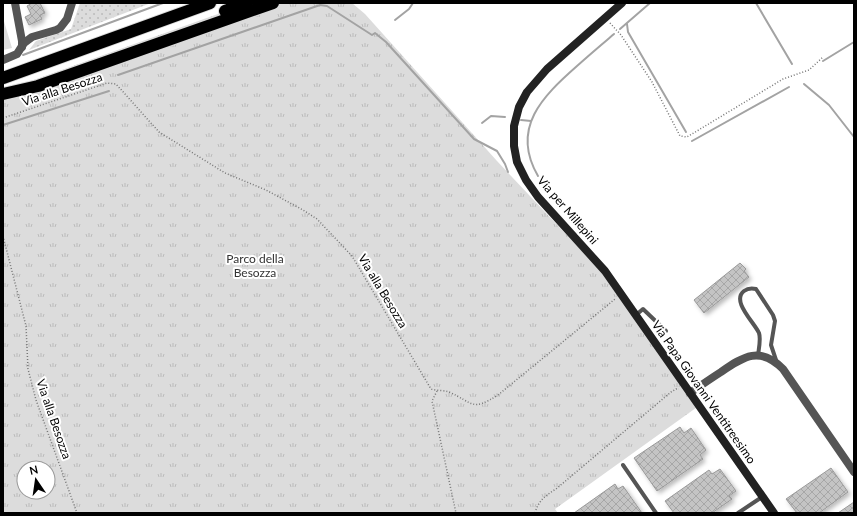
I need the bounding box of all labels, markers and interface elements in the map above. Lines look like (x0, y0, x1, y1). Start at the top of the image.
street label: Via alla Besozza (20, 69, 104, 109)
street label: Via per Millepini (534, 173, 602, 247)
park label: Parco della Besozza (226, 251, 284, 280)
street label: Via alla Besozza (355, 251, 411, 331)
street label: Via Papa Giovanni Ventitreesimo (649, 318, 759, 467)
street label: Via alla Besozza (33, 377, 75, 461)
north arrow (16, 460, 56, 500)
text: N (28, 462, 39, 477)

